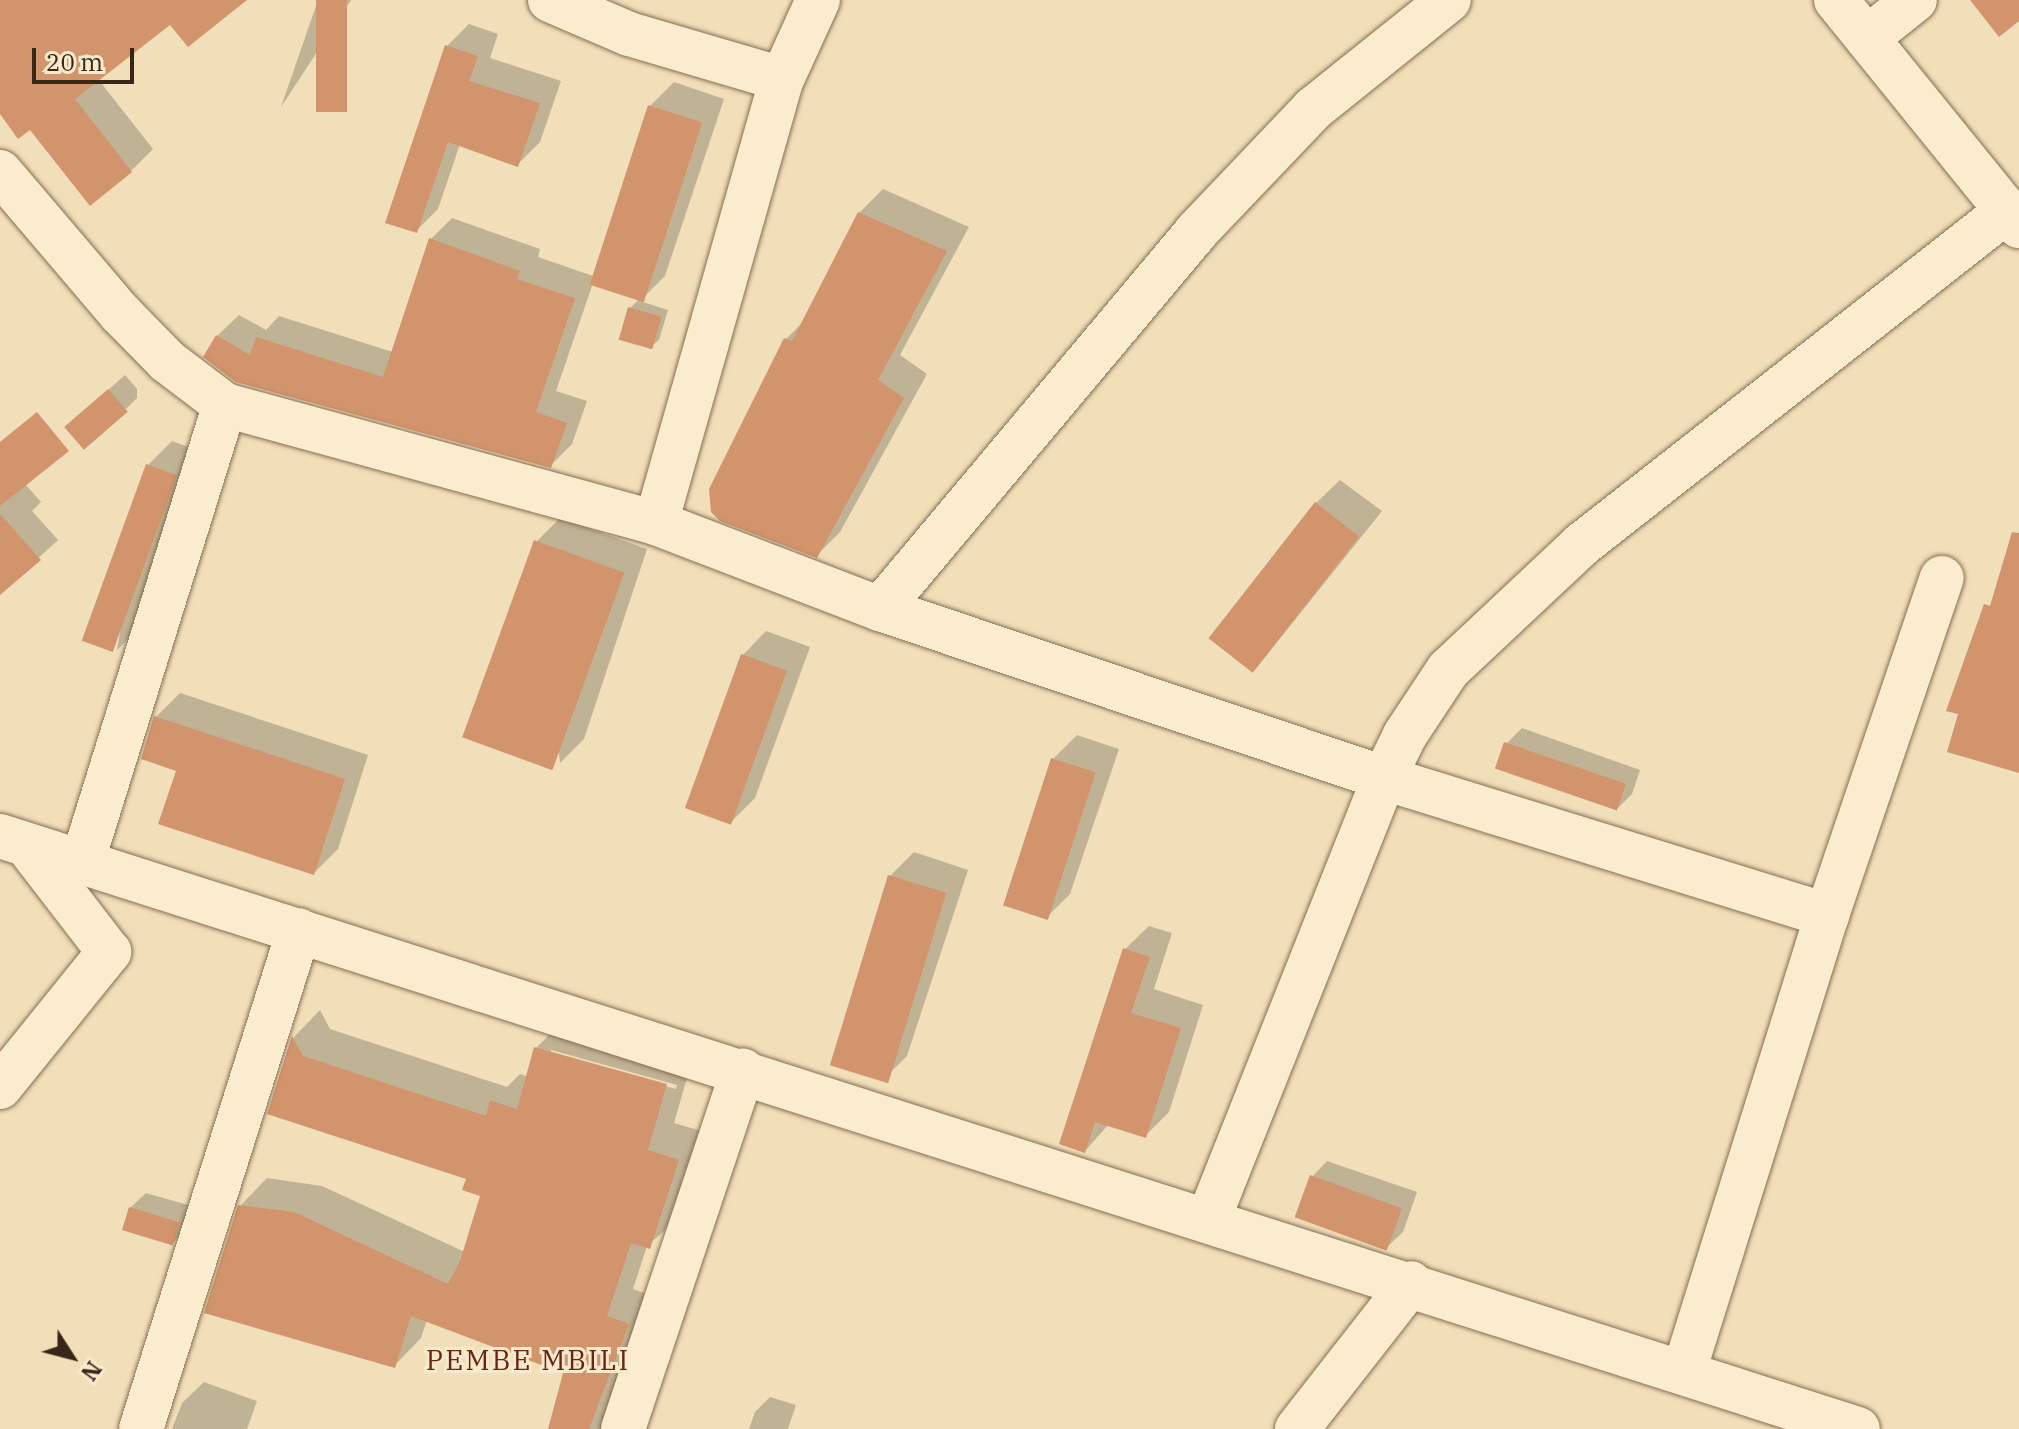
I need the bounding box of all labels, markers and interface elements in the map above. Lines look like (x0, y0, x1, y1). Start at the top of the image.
scale bar (36, 32, 138, 82)
text: 20 m (46, 46, 103, 78)
north arrow (32, 1317, 112, 1397)
district label: PEMBE MBILI (426, 1343, 630, 1377)
text: N (75, 1356, 109, 1387)

